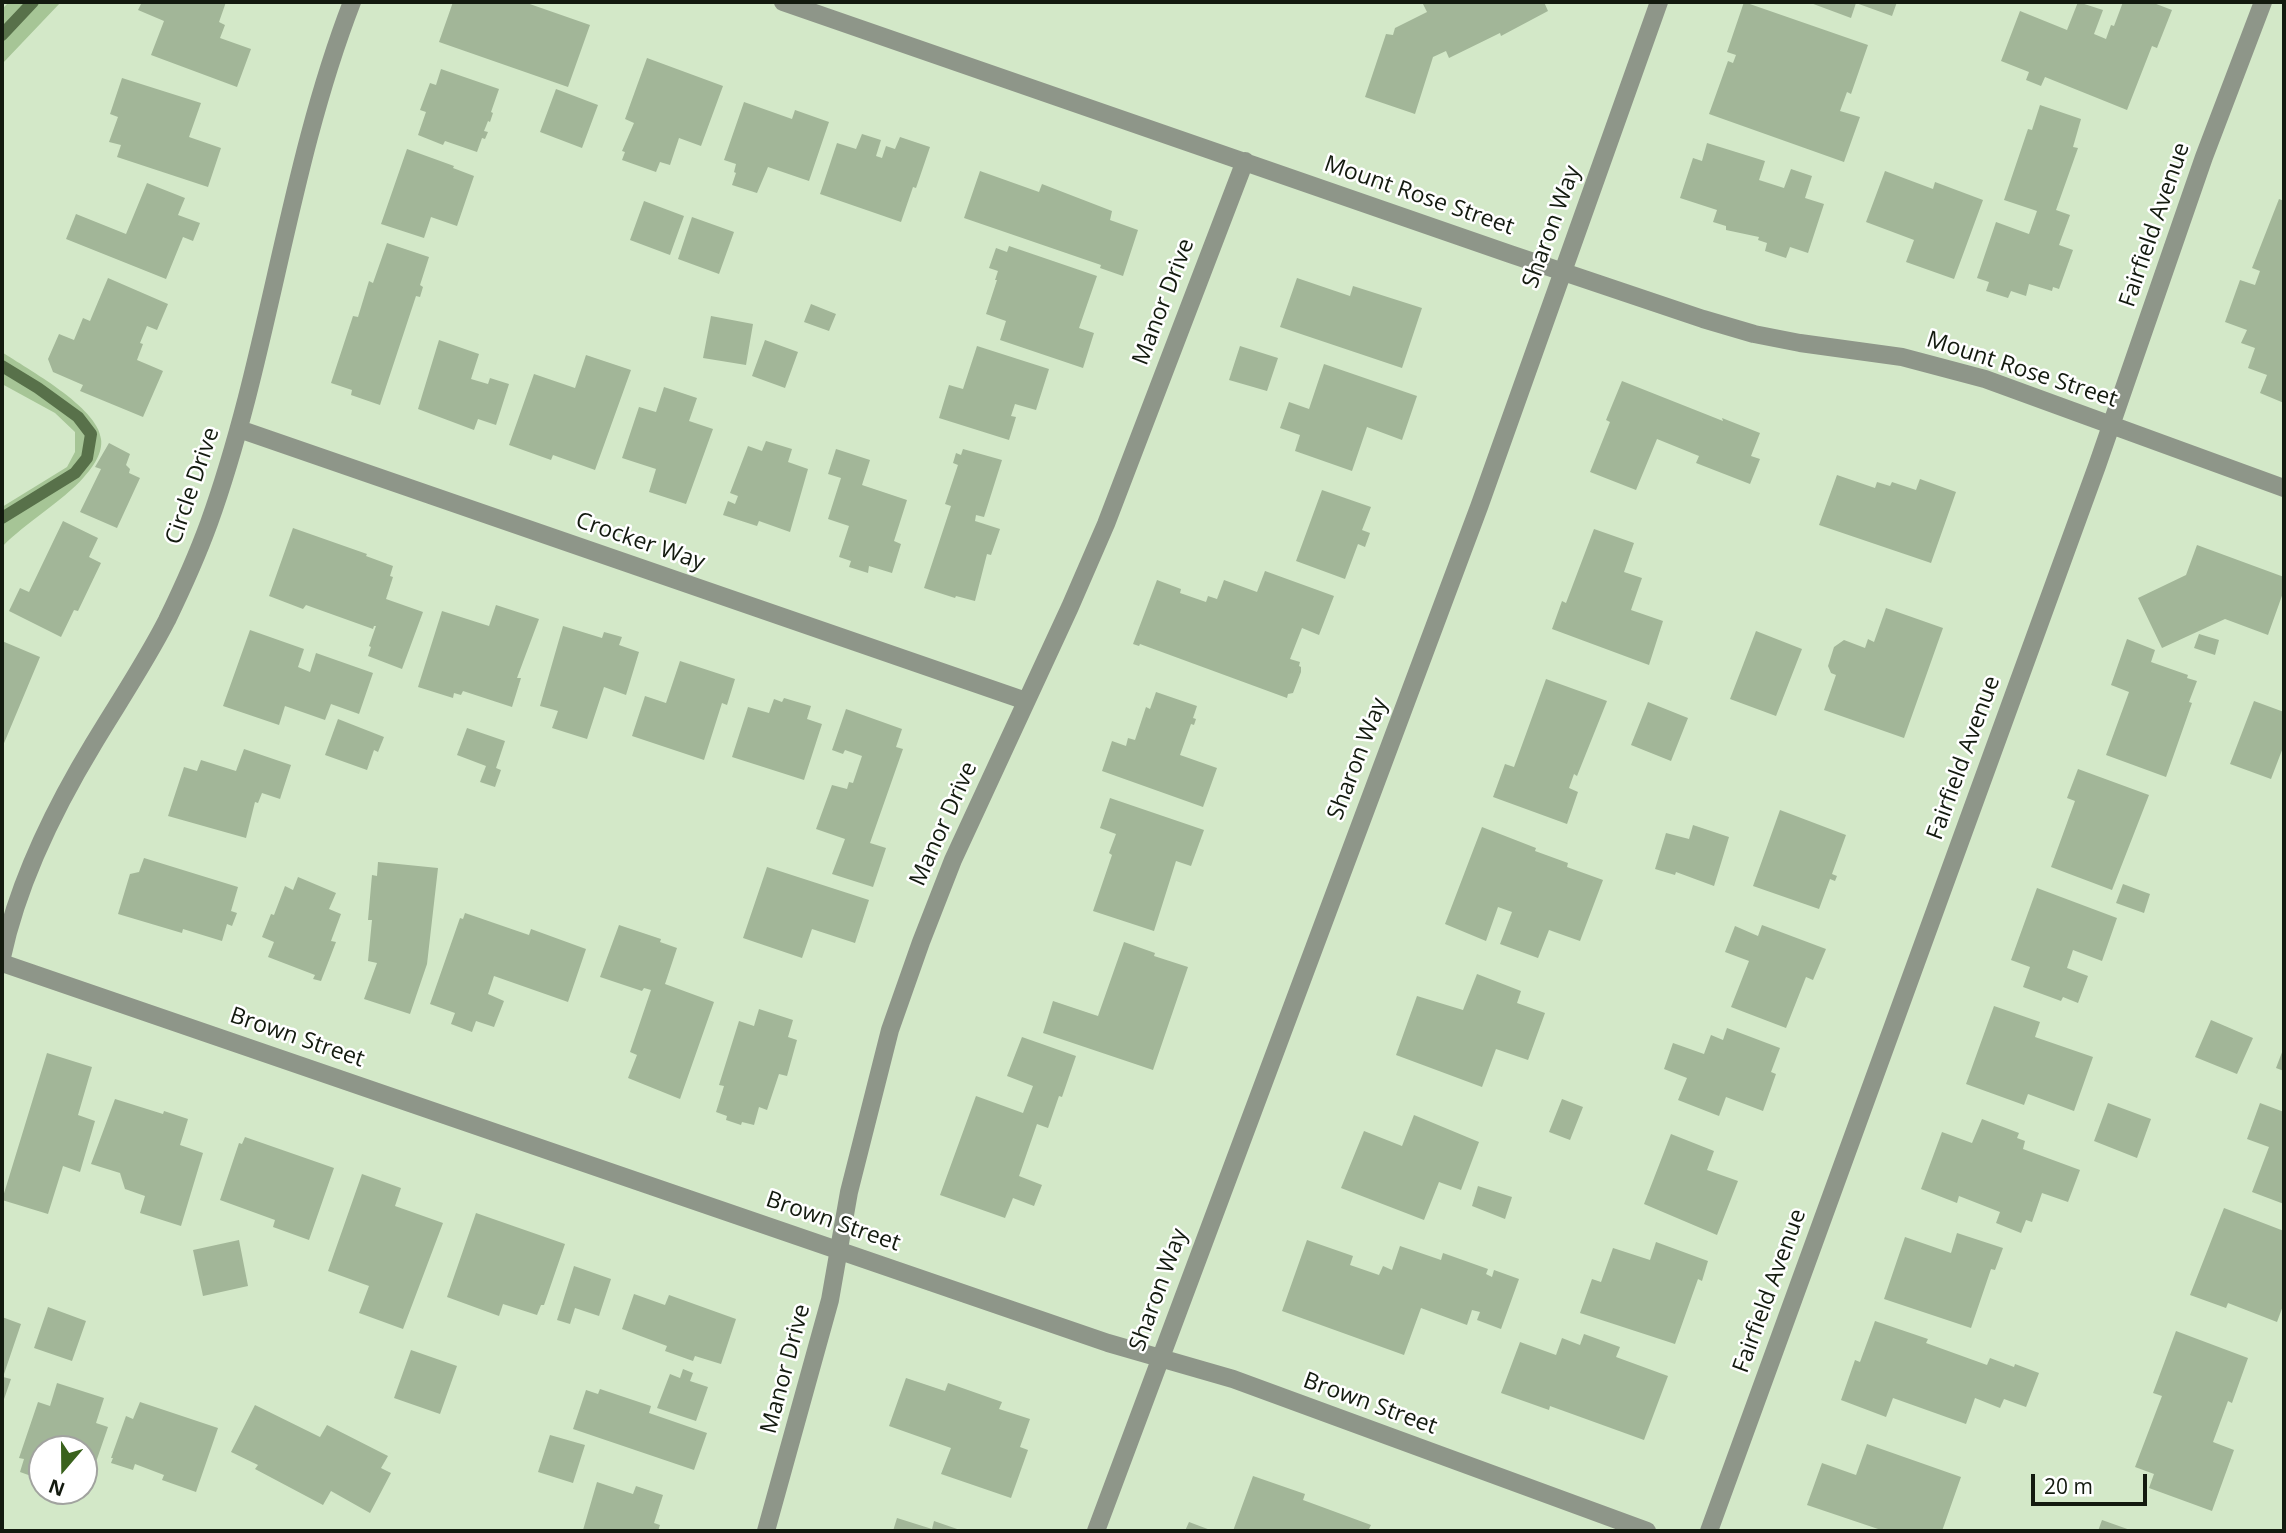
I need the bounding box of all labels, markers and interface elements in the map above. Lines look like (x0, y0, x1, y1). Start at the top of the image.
street label: Fairfield Avenue (2114, 139, 2196, 311)
street label: Mount Rose Street (1320, 151, 1518, 241)
street label: Sharon Way (1517, 162, 1587, 292)
street label: Manor Drive (1127, 235, 1201, 369)
street label: Mount Rose Street (1923, 326, 2121, 414)
street label: Circle Drive (160, 424, 226, 548)
street label: Crocker Way (572, 507, 708, 577)
street label: Fairfield Avenue (1922, 672, 2006, 844)
street label: Sharon Way (1322, 694, 1394, 824)
street label: Manor Drive (904, 758, 984, 890)
street label: Brown Street (226, 1002, 368, 1074)
street label: Brown Street (762, 1186, 904, 1258)
street label: Fairfield Avenue (1728, 1205, 1812, 1377)
street label: Sharon Way (1124, 1225, 1194, 1355)
street label: Manor Drive (755, 1301, 817, 1437)
street label: Brown Street (1299, 1367, 1441, 1441)
north arrow (28, 1435, 98, 1505)
scale bar (2034, 1460, 2150, 1504)
text: 20 m (2044, 1472, 2093, 1500)
text: N (45, 1473, 68, 1503)

